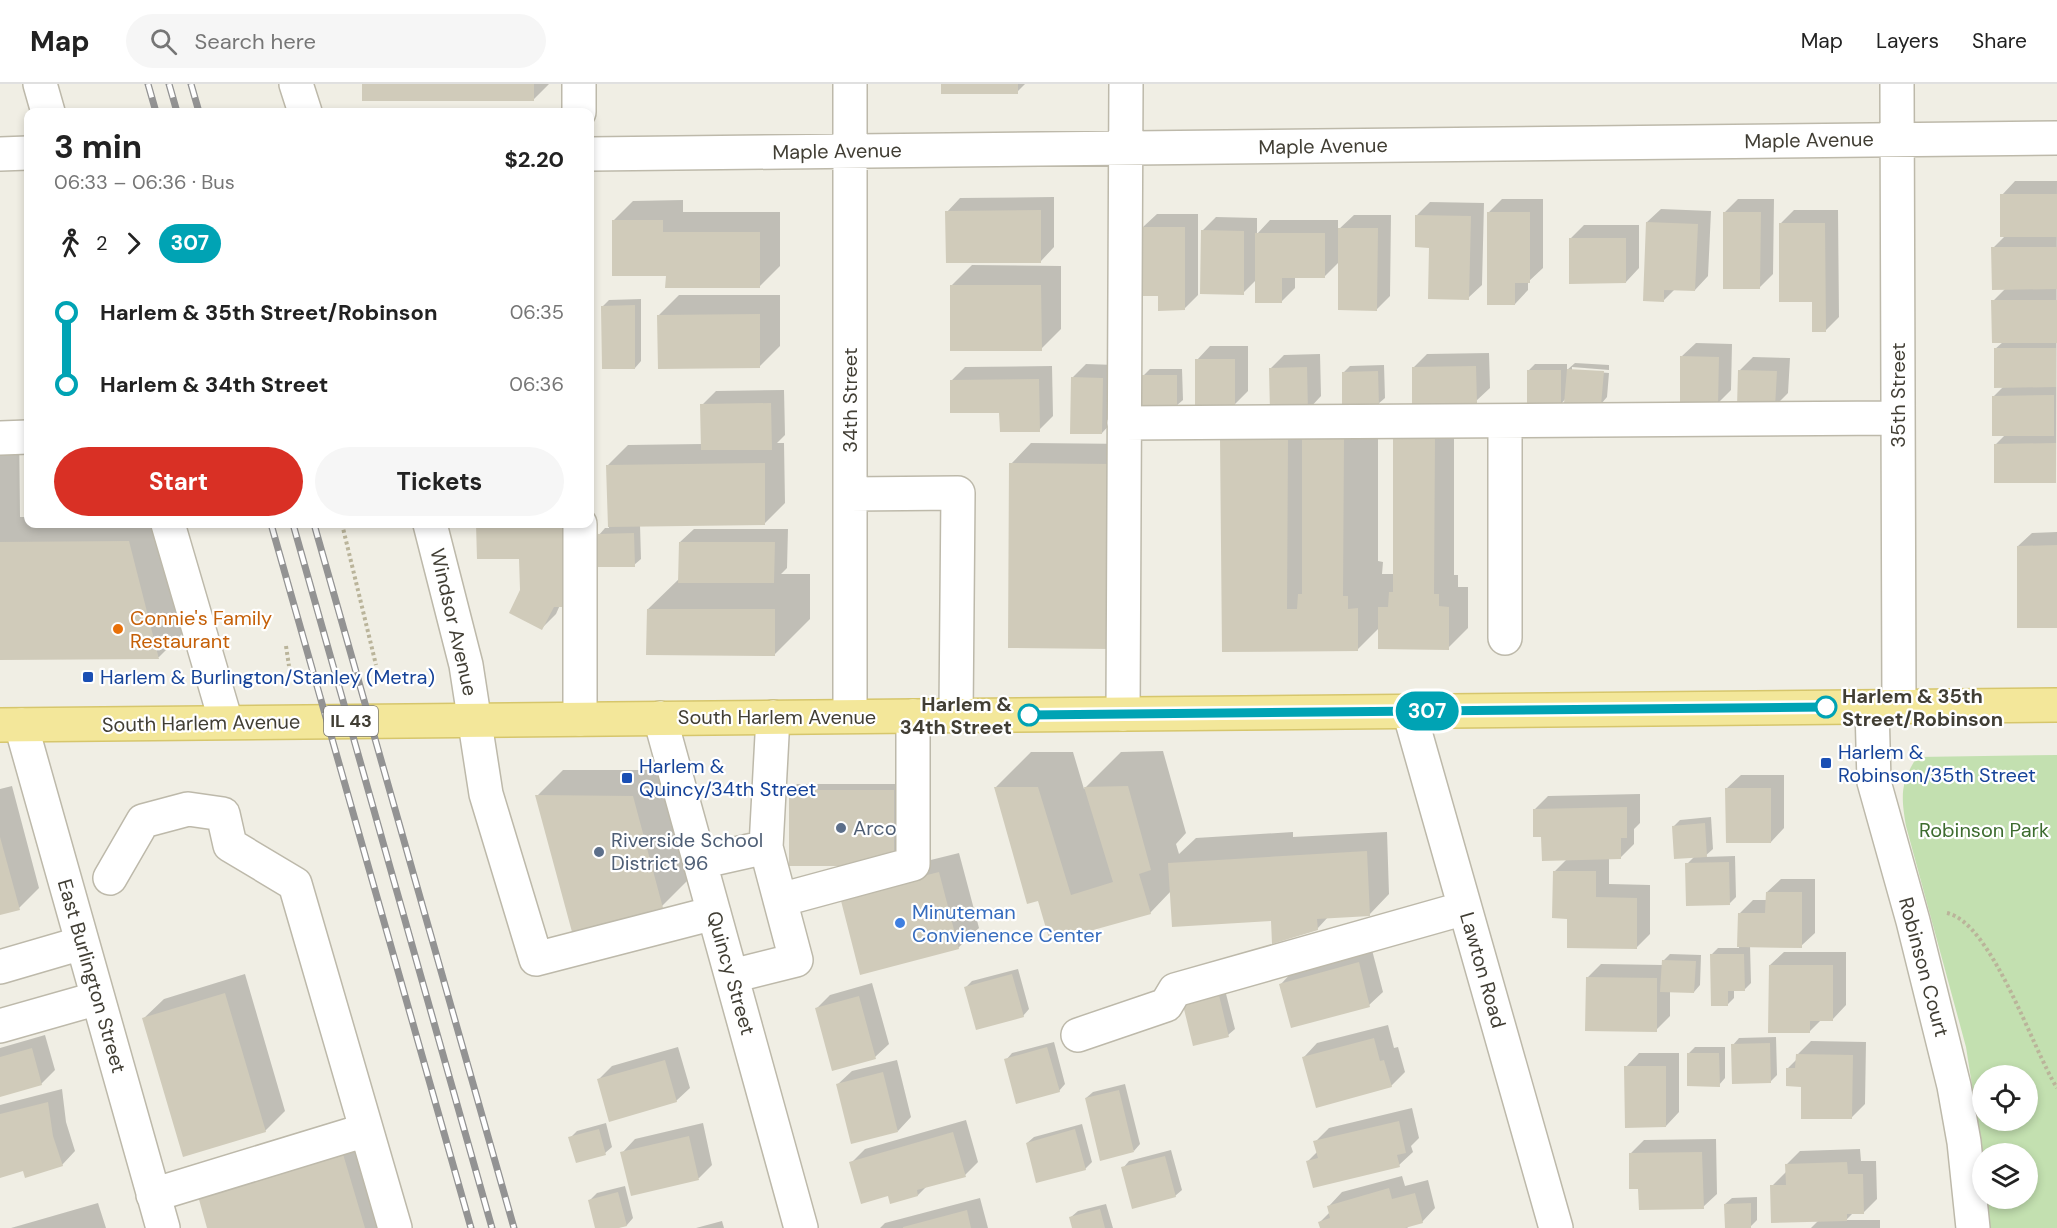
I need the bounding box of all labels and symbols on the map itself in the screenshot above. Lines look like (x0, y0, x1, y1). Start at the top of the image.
street label: Maple Avenue (1744, 126, 1874, 154)
street label: Maple Avenue (1258, 132, 1388, 160)
street label: Maple Avenue (772, 137, 902, 165)
street label: 35th Street (1885, 342, 1911, 448)
street label: 34th Street (837, 347, 863, 453)
street label: Windsor Avenue (424, 546, 484, 698)
place label: Connie's Family Restaurant (130, 605, 272, 654)
marker: Connie's Family Restaurant (111, 622, 125, 636)
place label: Harlem & Burlington/Stanley (Metra) (100, 664, 435, 690)
marker: Harlem & Burlington/Stanley (Metra) (81, 670, 95, 684)
place label: Harlem & 35th Street/Robinson (1842, 683, 2003, 732)
place label: Harlem & 34th Street (900, 691, 1012, 740)
line badge: 307 (1392, 692, 1462, 730)
marker: Harlem & 35th Street/Robinson (1815, 696, 1837, 718)
street label: South Harlem Avenue (678, 704, 876, 730)
marker: Harlem & 34th Street (1018, 704, 1040, 726)
road number: IL 43 (324, 706, 378, 736)
street label: South Harlem Avenue (102, 708, 300, 738)
place label: Harlem & Robinson/35th Street (1838, 739, 2036, 788)
place label: Harlem & Quincy/34th Street (639, 753, 816, 802)
marker: Harlem & Robinson/35th Street (1819, 756, 1833, 770)
marker: Harlem & Quincy/34th Street (620, 771, 634, 785)
place label: Arco (853, 815, 897, 841)
park label: Robinson Park (1919, 817, 2049, 843)
marker: Arco (834, 821, 848, 835)
place label: Riverside School District 96 (611, 827, 763, 876)
marker: Riverside School District 96 (592, 845, 606, 859)
street label: East Burlington Street (52, 876, 132, 1076)
street label: Robinson Court (1893, 894, 1955, 1040)
place label: Minuteman Convienence Center (912, 899, 1102, 948)
street label: Quincy Street (701, 908, 761, 1038)
street label: Lawton Road (1454, 909, 1512, 1031)
marker: Minuteman Convienence Center (893, 916, 907, 930)

